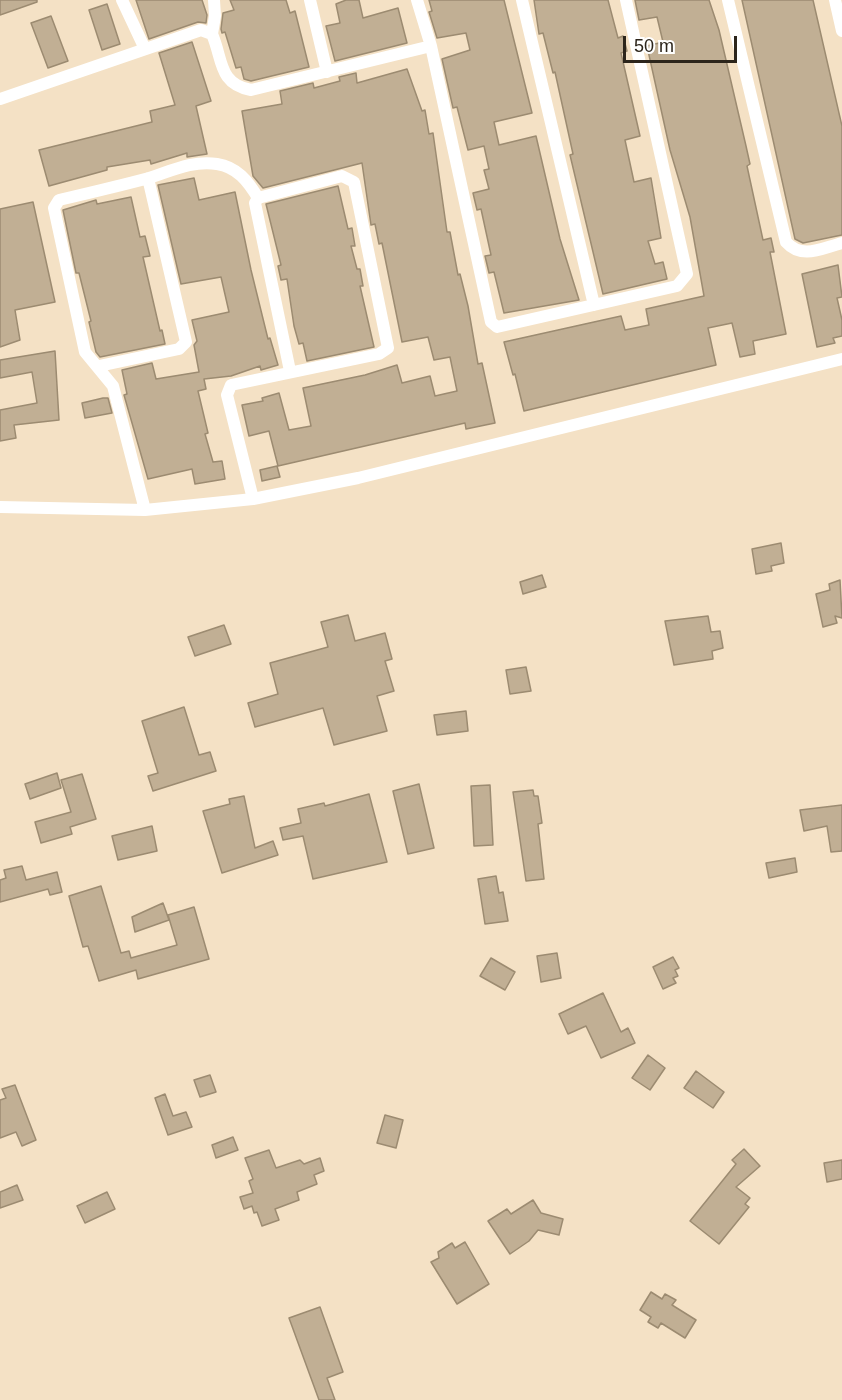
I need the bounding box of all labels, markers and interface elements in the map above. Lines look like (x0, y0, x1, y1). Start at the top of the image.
scale bar (626, 24, 740, 62)
text: 50 m (634, 36, 674, 56)

